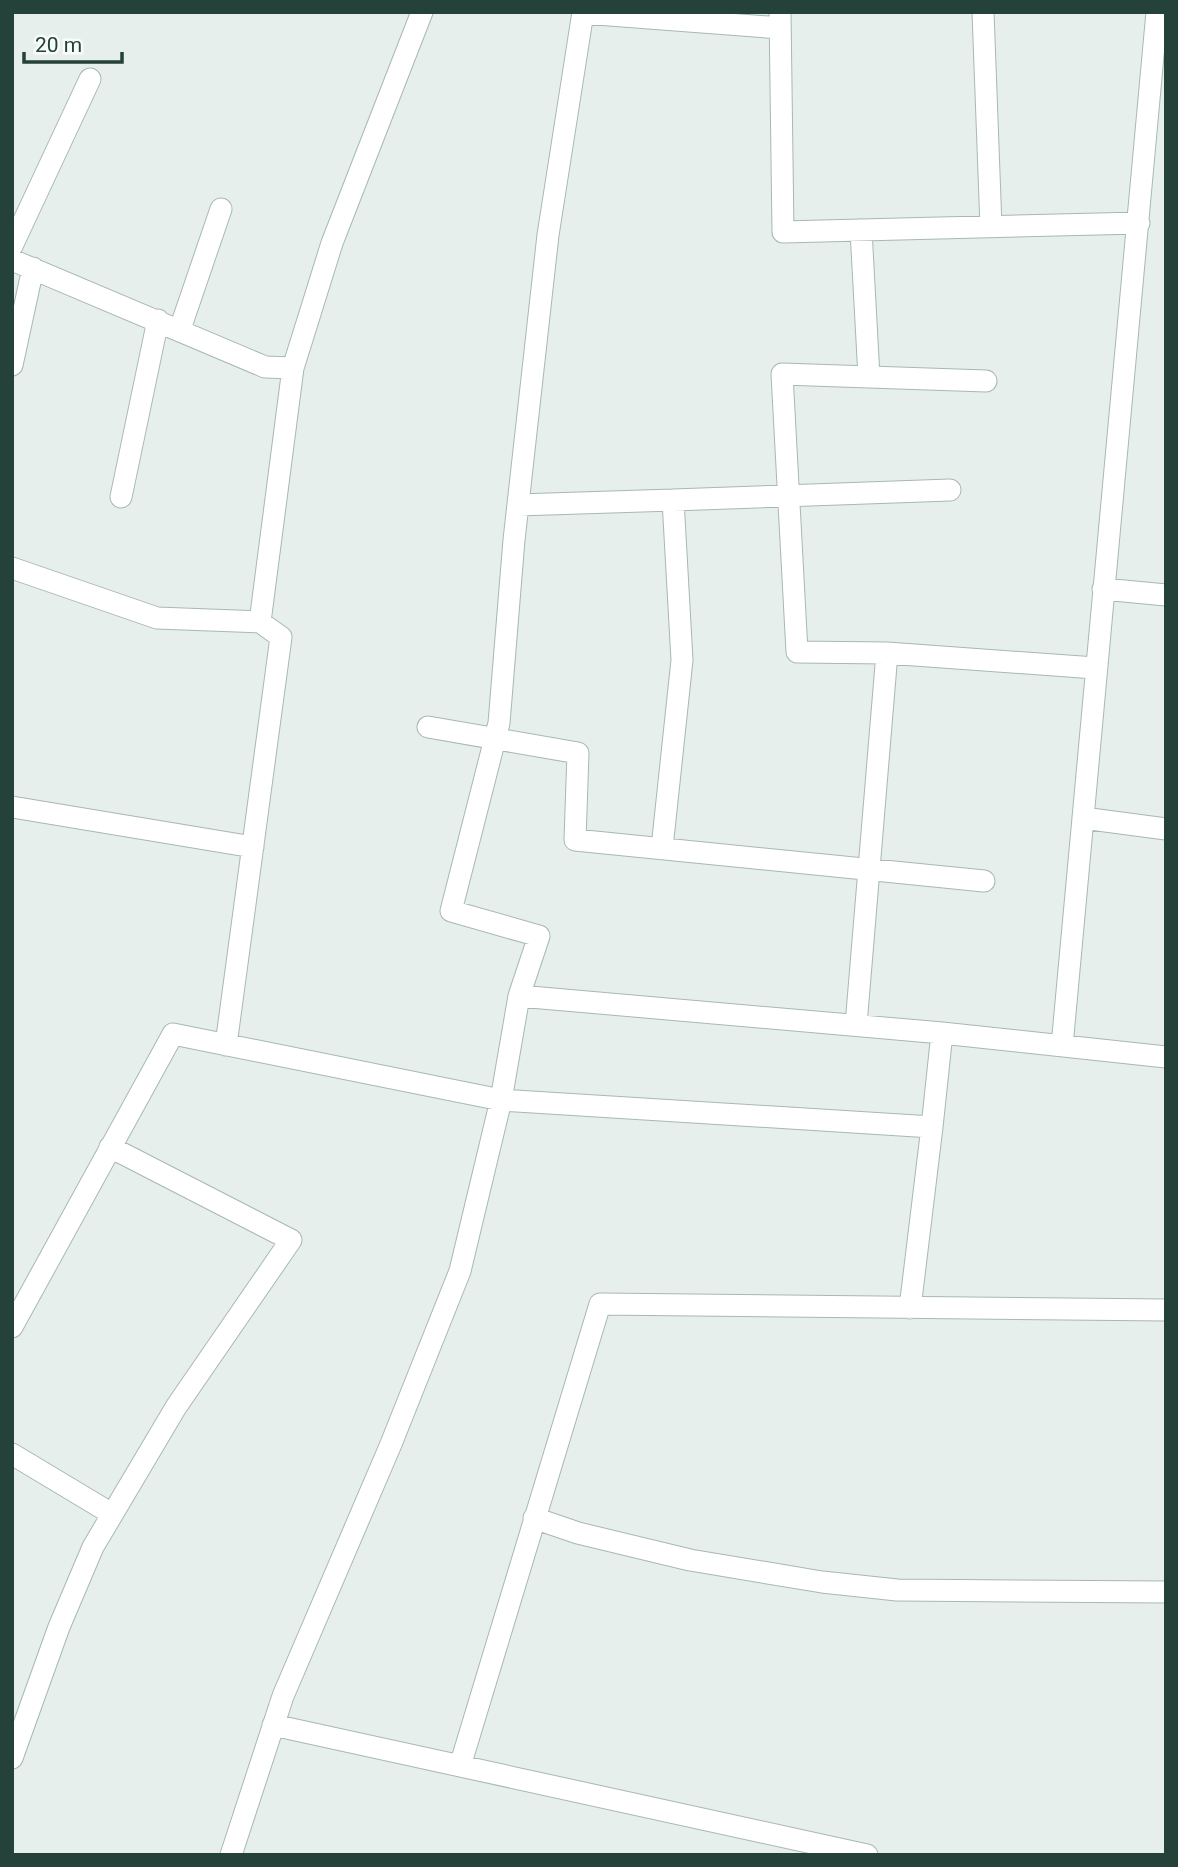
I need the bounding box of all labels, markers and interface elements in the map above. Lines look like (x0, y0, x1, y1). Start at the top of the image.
scale bar (24, 21, 122, 65)
text: 20 m (35, 33, 82, 57)

